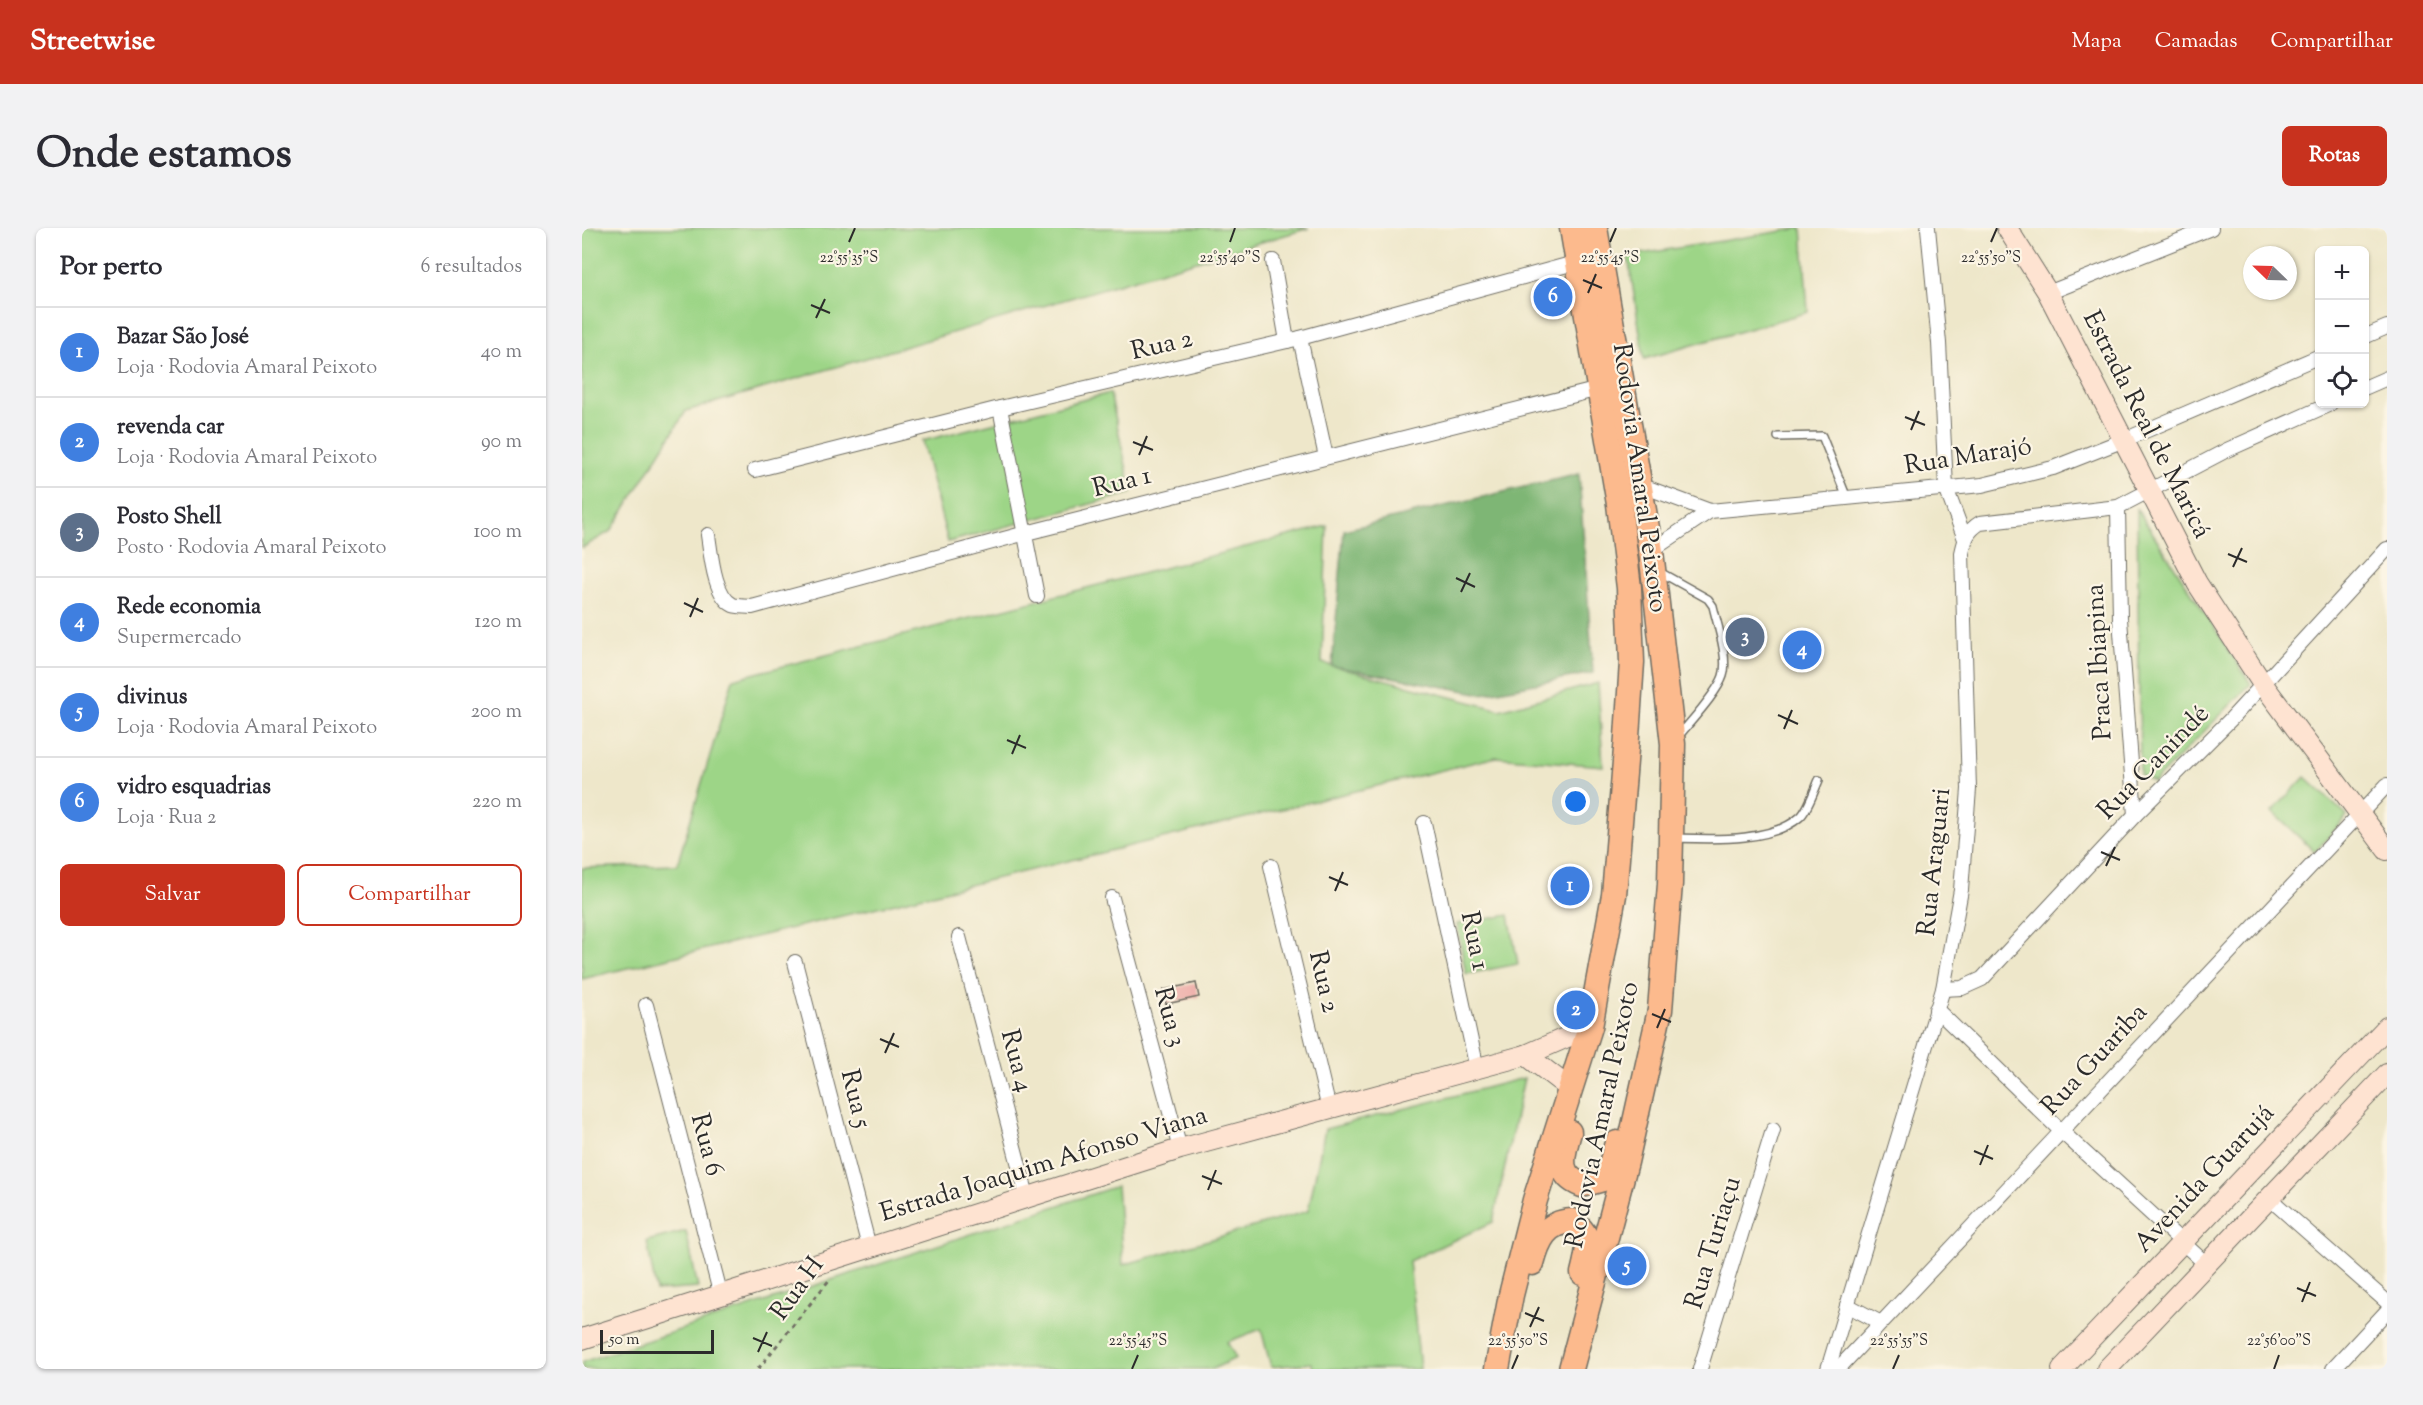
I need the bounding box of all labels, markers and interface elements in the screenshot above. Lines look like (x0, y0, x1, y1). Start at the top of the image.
text: Streetwise (30, 22, 155, 62)
text: Mapa (2072, 27, 2122, 57)
text: Camadas (2155, 27, 2238, 57)
text: Compartilhar (2271, 27, 2393, 57)
text: Onde estamos (36, 126, 292, 186)
button: Rotas (2282, 126, 2387, 186)
north arrow (2243, 246, 2297, 300)
map controls (2315, 246, 2369, 408)
button: + (2315, 246, 2369, 300)
text: 22°55'35"S (820, 248, 878, 269)
text: 22°55'40"S (1200, 248, 1260, 269)
text: 22°55'45"S (1581, 248, 1639, 269)
text: 22°55'50"S (1961, 248, 2021, 269)
text: Por perto (60, 249, 162, 286)
text: 6 resultados (421, 253, 522, 282)
pin: 6 (1534, 274, 1572, 320)
button: − (2315, 300, 2369, 354)
street label: Estrada Real de Maricá (2072, 305, 2220, 545)
street label: Rua 2 (1127, 321, 1197, 371)
text: Bazar São José (117, 322, 249, 354)
text: 1 (76, 338, 83, 367)
text: 40 m (481, 338, 522, 367)
street label: Rodovia Amaral Peixoto (1602, 341, 1676, 615)
text: Loja · Rodovia Amaral Peixoto (117, 354, 377, 383)
button: locate (2315, 354, 2369, 408)
text: revenda car (117, 412, 224, 444)
text: 2 (75, 428, 84, 457)
text: 90 m (481, 428, 522, 457)
street label: Rua Marajó (1901, 429, 2035, 485)
text: Loja · Rodovia Amaral Peixoto (117, 444, 377, 473)
street label: Rua 1 (1089, 458, 1155, 508)
text: Posto Shell (117, 502, 222, 534)
text: 3 (75, 518, 84, 547)
text: 100 m (473, 518, 522, 547)
text: Posto · Rodovia Amaral Peixoto (117, 534, 386, 563)
street label: Praca Ibiapina (2077, 583, 2123, 741)
text: Rede economia (117, 592, 261, 624)
text: 4 (74, 608, 85, 637)
text: 120 m (474, 608, 522, 637)
pin: 3 (1726, 614, 1764, 660)
text: Supermercado (117, 624, 242, 653)
pin: 4 (1782, 628, 1822, 672)
text: divinus (117, 682, 187, 714)
street label: Rua Canindé (2089, 697, 2219, 829)
text: 5 (76, 698, 83, 727)
text: 200 m (471, 698, 522, 727)
text: Loja · Rodovia Amaral Peixoto (117, 714, 377, 743)
text: vidro esquadrias (117, 772, 271, 804)
street label: Rua Araguari (1909, 786, 1961, 938)
your location (1561, 787, 1590, 816)
text: 6 (75, 788, 84, 817)
text: 220 m (472, 788, 522, 817)
text: Loja · Rua 2 (117, 804, 216, 833)
button: Salvar (60, 864, 285, 926)
button: Compartilhar (297, 864, 522, 926)
pin: 1 (1550, 864, 1590, 908)
street label: Rua 1 (1450, 908, 1498, 974)
street label: Rua 2 (1298, 947, 1348, 1017)
street label: Rodovia Amaral Peixoto (1557, 978, 1649, 1252)
street label: Rua 3 (1143, 983, 1195, 1051)
pin: 2 (1556, 988, 1596, 1032)
street label: Rua Guariba (2033, 996, 2157, 1124)
street label: Rua 4 (990, 1026, 1042, 1096)
street label: Rua 5 (830, 1066, 880, 1132)
street label: Avenida Guarujá (2126, 1096, 2284, 1262)
street label: Estrada Joaquim Afonso Viana (876, 1097, 1212, 1233)
street label: Rua 6 (680, 1110, 732, 1180)
street label: Rua Turiaçu (1676, 1172, 1752, 1314)
pin: 5 (1608, 1244, 1646, 1288)
street label: Rua H (762, 1249, 834, 1329)
scale bar (600, 1327, 714, 1354)
text: 50 m (609, 1329, 640, 1352)
text: 22°55'45"S (1109, 1331, 1167, 1352)
text: 22°55'50"S (1488, 1331, 1548, 1352)
text: 22°55'55"S (1870, 1331, 1928, 1352)
text: 22°56'00"S (2247, 1331, 2311, 1352)

